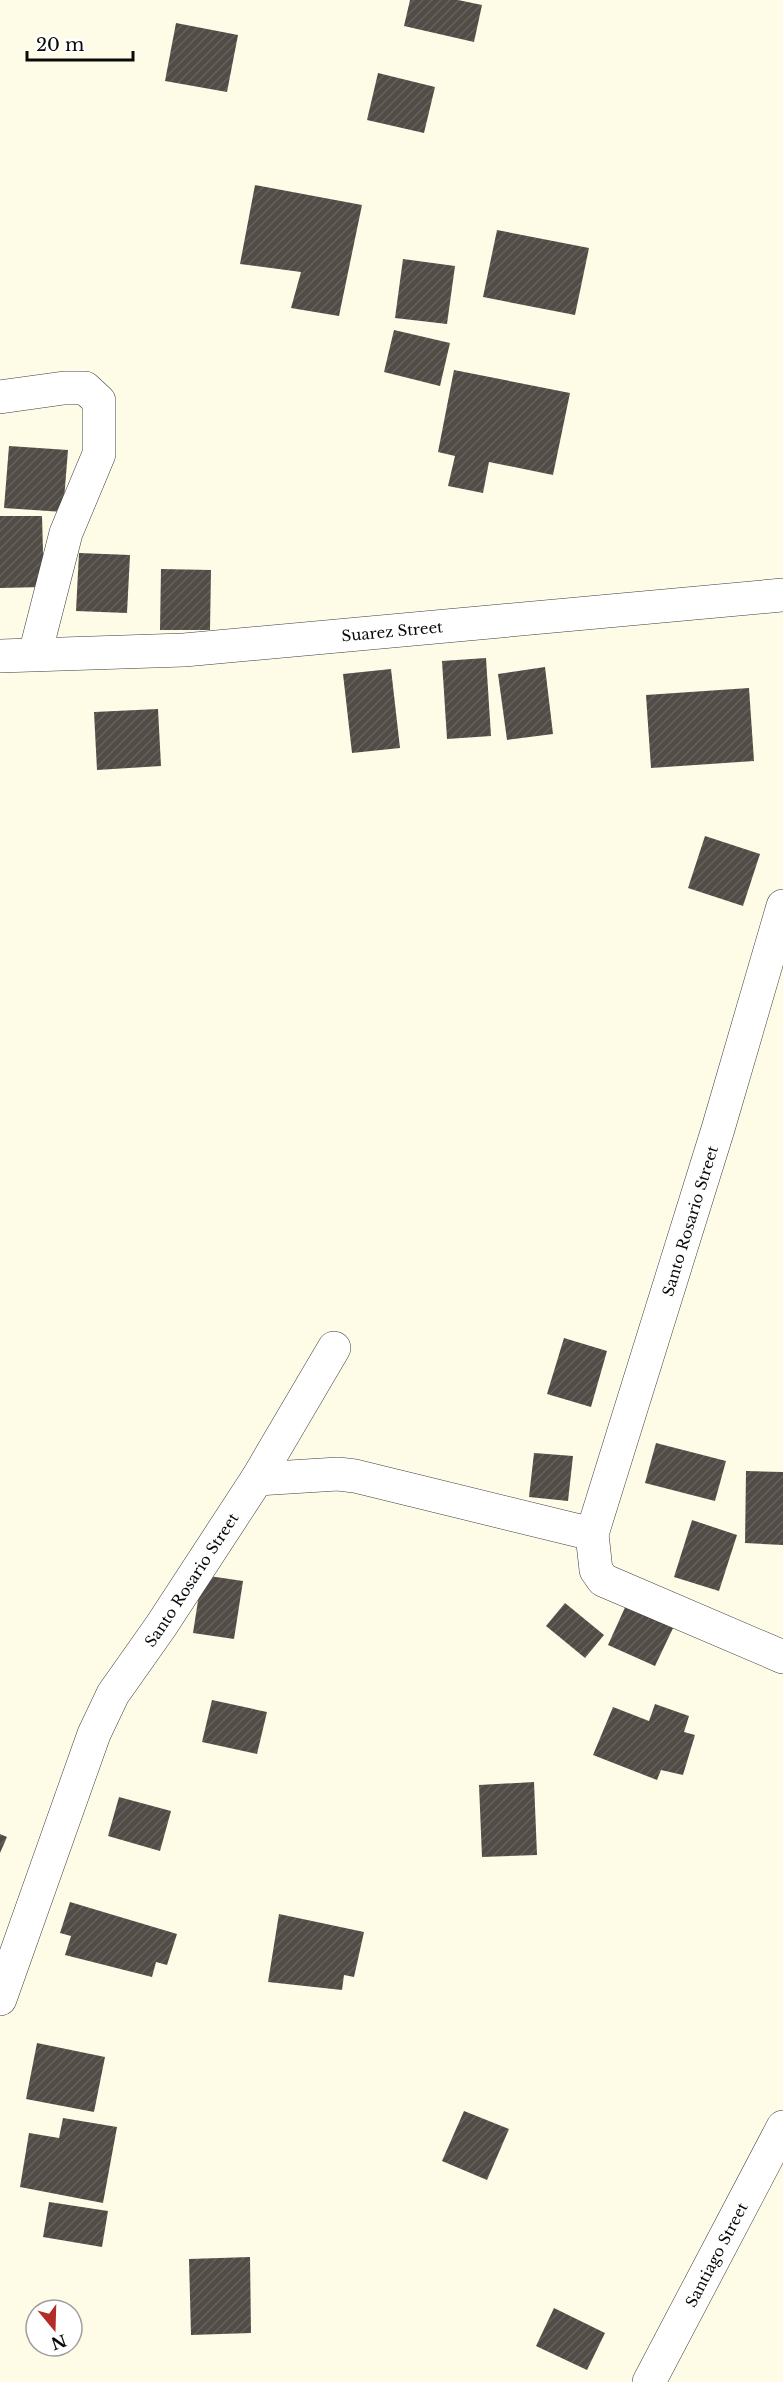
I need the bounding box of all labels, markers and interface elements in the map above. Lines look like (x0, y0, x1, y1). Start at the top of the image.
scale bar (27, 24, 134, 62)
text: 20 m (36, 34, 84, 56)
street label: Suarez Street (341, 617, 444, 645)
street label: Santo Rosario Street (658, 1143, 722, 1298)
street label: Santo Rosario Street (140, 1509, 242, 1650)
street label: Santiago Street (681, 2199, 751, 2310)
north arrow (24, 2298, 84, 2358)
text: N (49, 2330, 69, 2354)

